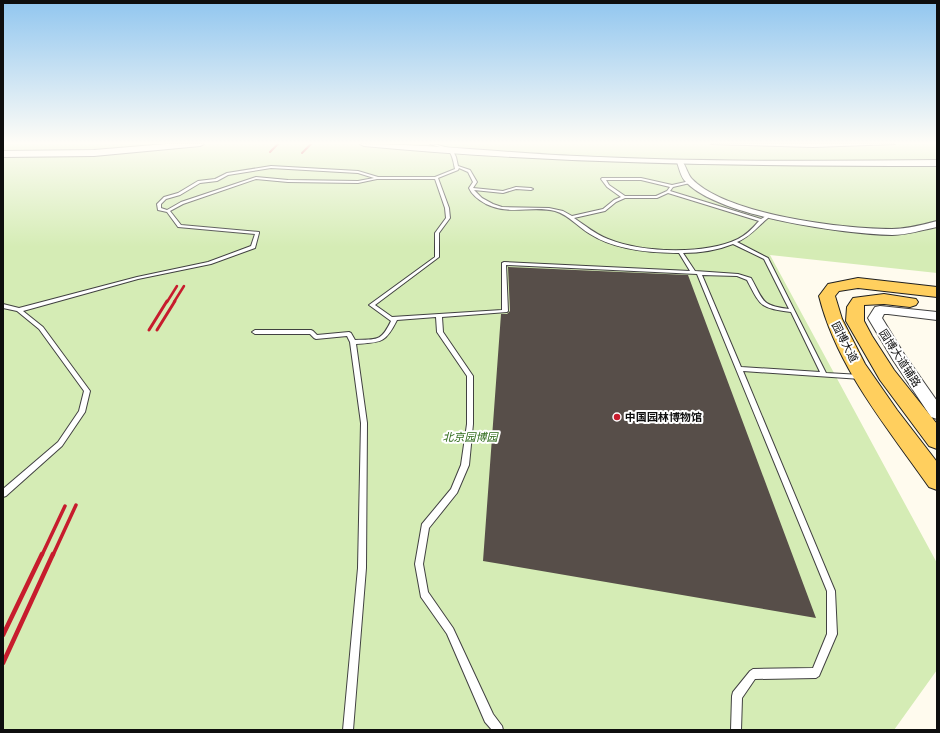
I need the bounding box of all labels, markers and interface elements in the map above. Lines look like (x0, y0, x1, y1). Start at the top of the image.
street label: 园博大道 (829, 319, 861, 365)
street label: 园博大道辅路 (876, 327, 924, 389)
place label: 中国园林博物馆 (625, 410, 702, 424)
marker: 中国园林博物馆 (612, 412, 622, 422)
park label: 北京园博园 (443, 430, 499, 444)

